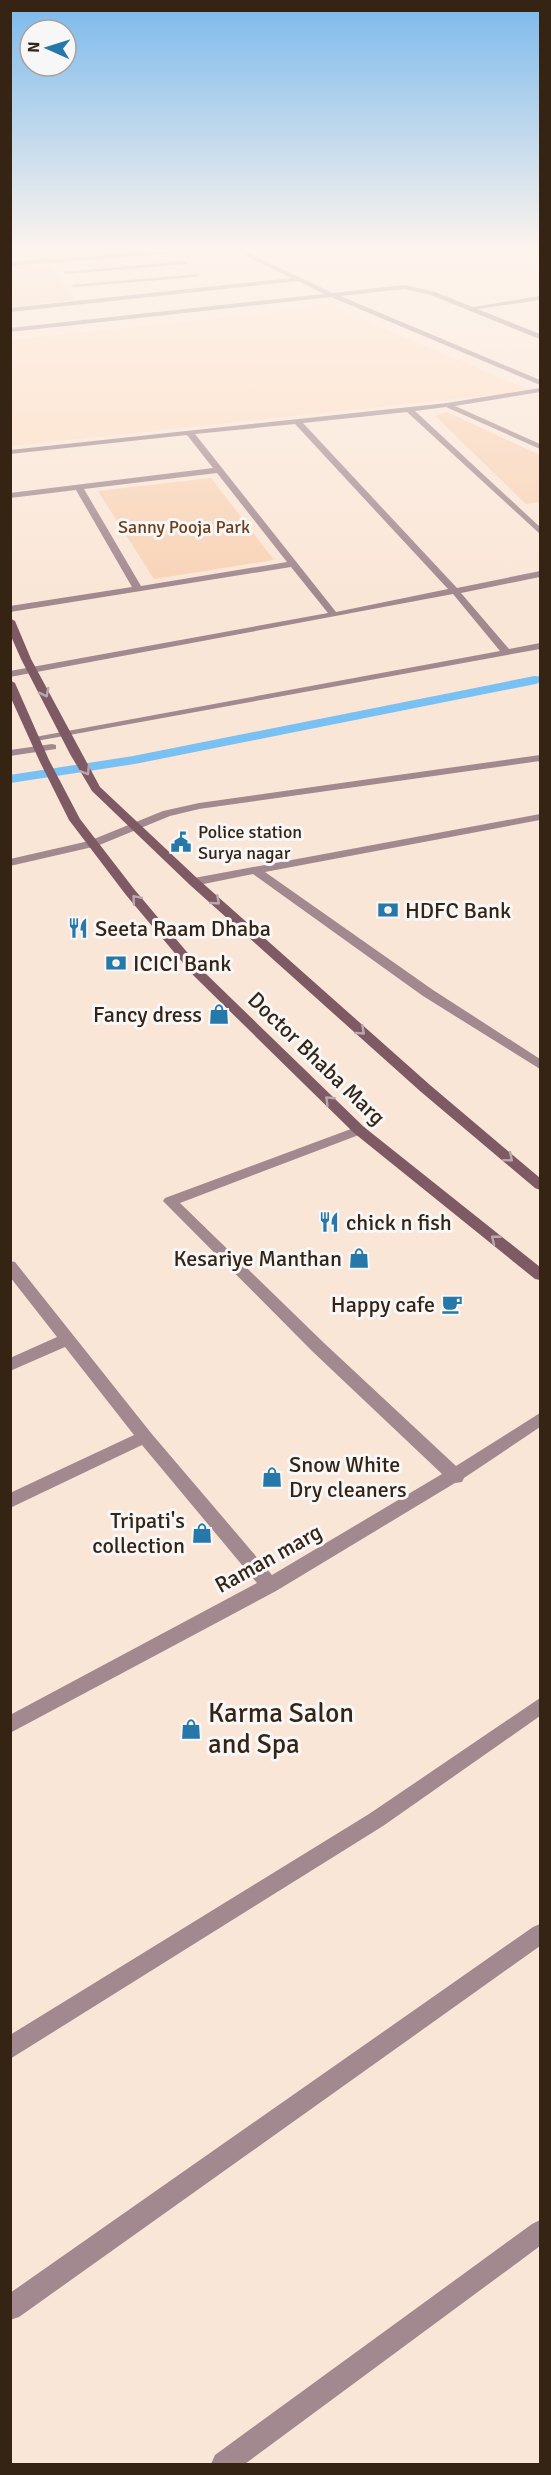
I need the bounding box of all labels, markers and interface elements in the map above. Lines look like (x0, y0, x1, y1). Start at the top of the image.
north arrow (18, 18, 78, 78)
text: N (24, 41, 44, 53)
park label: Sanny Pooja Park (118, 516, 250, 538)
one-way arrow (38, 686, 49, 697)
one-way arrow (78, 765, 90, 775)
place label: Police station Surya nagar (198, 821, 302, 864)
public building icon: Police station Surya nagar (169, 830, 193, 854)
one-way arrow (209, 894, 219, 905)
one-way arrow (133, 895, 144, 906)
place label: HDFC Bank (405, 897, 511, 924)
bank icon: HDFC Bank (376, 898, 400, 922)
place label: Seeta Raam Dhaba (95, 915, 271, 942)
restaurant icon: Seeta Raam Dhaba (66, 916, 90, 940)
place label: ICICI Bank (133, 950, 231, 977)
bank icon: ICICI Bank (104, 951, 128, 975)
street label: Doctor Bhaba Marg (242, 986, 391, 1131)
place label: Fancy dress (93, 1001, 202, 1028)
shop icon: Fancy dress (207, 1002, 231, 1026)
one-way arrow (354, 1023, 365, 1034)
one-way arrow (326, 1097, 337, 1108)
one-way arrow (502, 1151, 513, 1162)
place label: chick n fish (346, 1209, 452, 1236)
restaurant icon: chick n fish (317, 1210, 341, 1234)
one-way arrow (491, 1235, 502, 1246)
place label: Kesariye Manthan (174, 1245, 342, 1272)
shop icon: Kesariye Manthan (347, 1246, 371, 1270)
place label: Happy cafe (331, 1291, 435, 1318)
cafe icon: Happy cafe (440, 1292, 464, 1316)
place label: Snow White Dry cleaners (289, 1451, 407, 1503)
shop icon: Snow White Dry cleaners (260, 1465, 284, 1489)
place label: Tripati's collection (92, 1507, 185, 1559)
street label: Raman marg (210, 1518, 326, 1599)
shop icon: Tripati's collection (190, 1521, 214, 1545)
place label: Karma Salon and Spa (208, 1697, 354, 1761)
shop icon: Karma Salon and Spa (179, 1717, 203, 1741)

